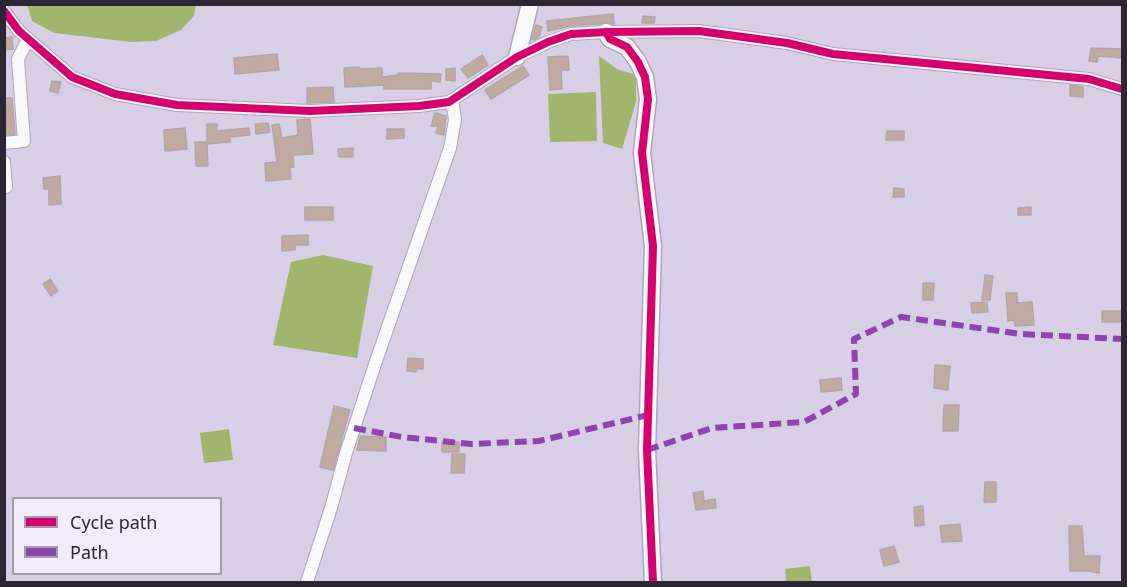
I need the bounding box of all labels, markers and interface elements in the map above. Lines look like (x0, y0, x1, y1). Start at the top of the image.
legend (12, 497, 222, 575)
text: Cycle path (70, 510, 157, 534)
text: Path (70, 540, 109, 564)

